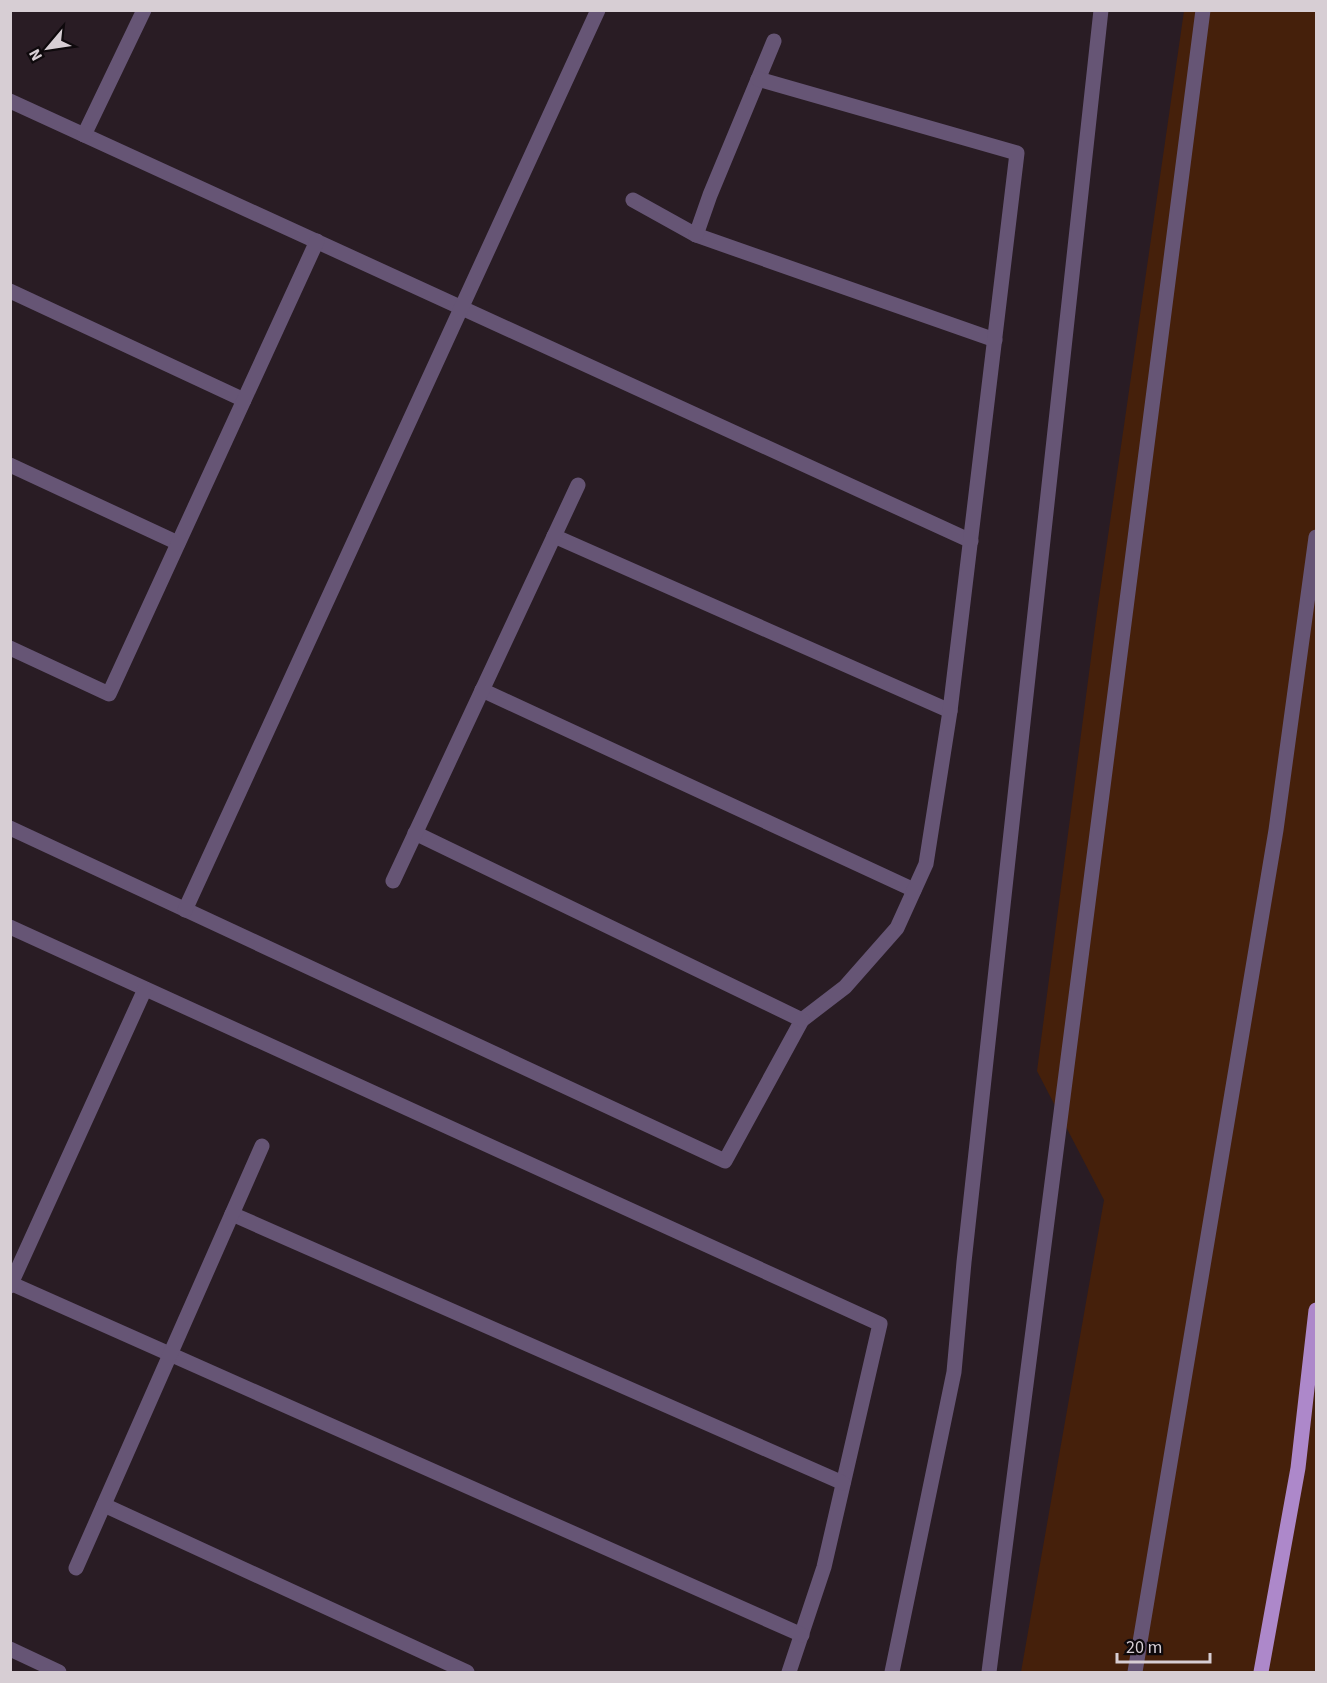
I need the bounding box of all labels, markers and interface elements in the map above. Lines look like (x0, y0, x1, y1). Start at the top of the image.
north arrow (18, 18, 78, 78)
text: N (24, 45, 48, 65)
scale bar (1117, 1626, 1210, 1664)
text: 20 m (1126, 1635, 1162, 1660)

